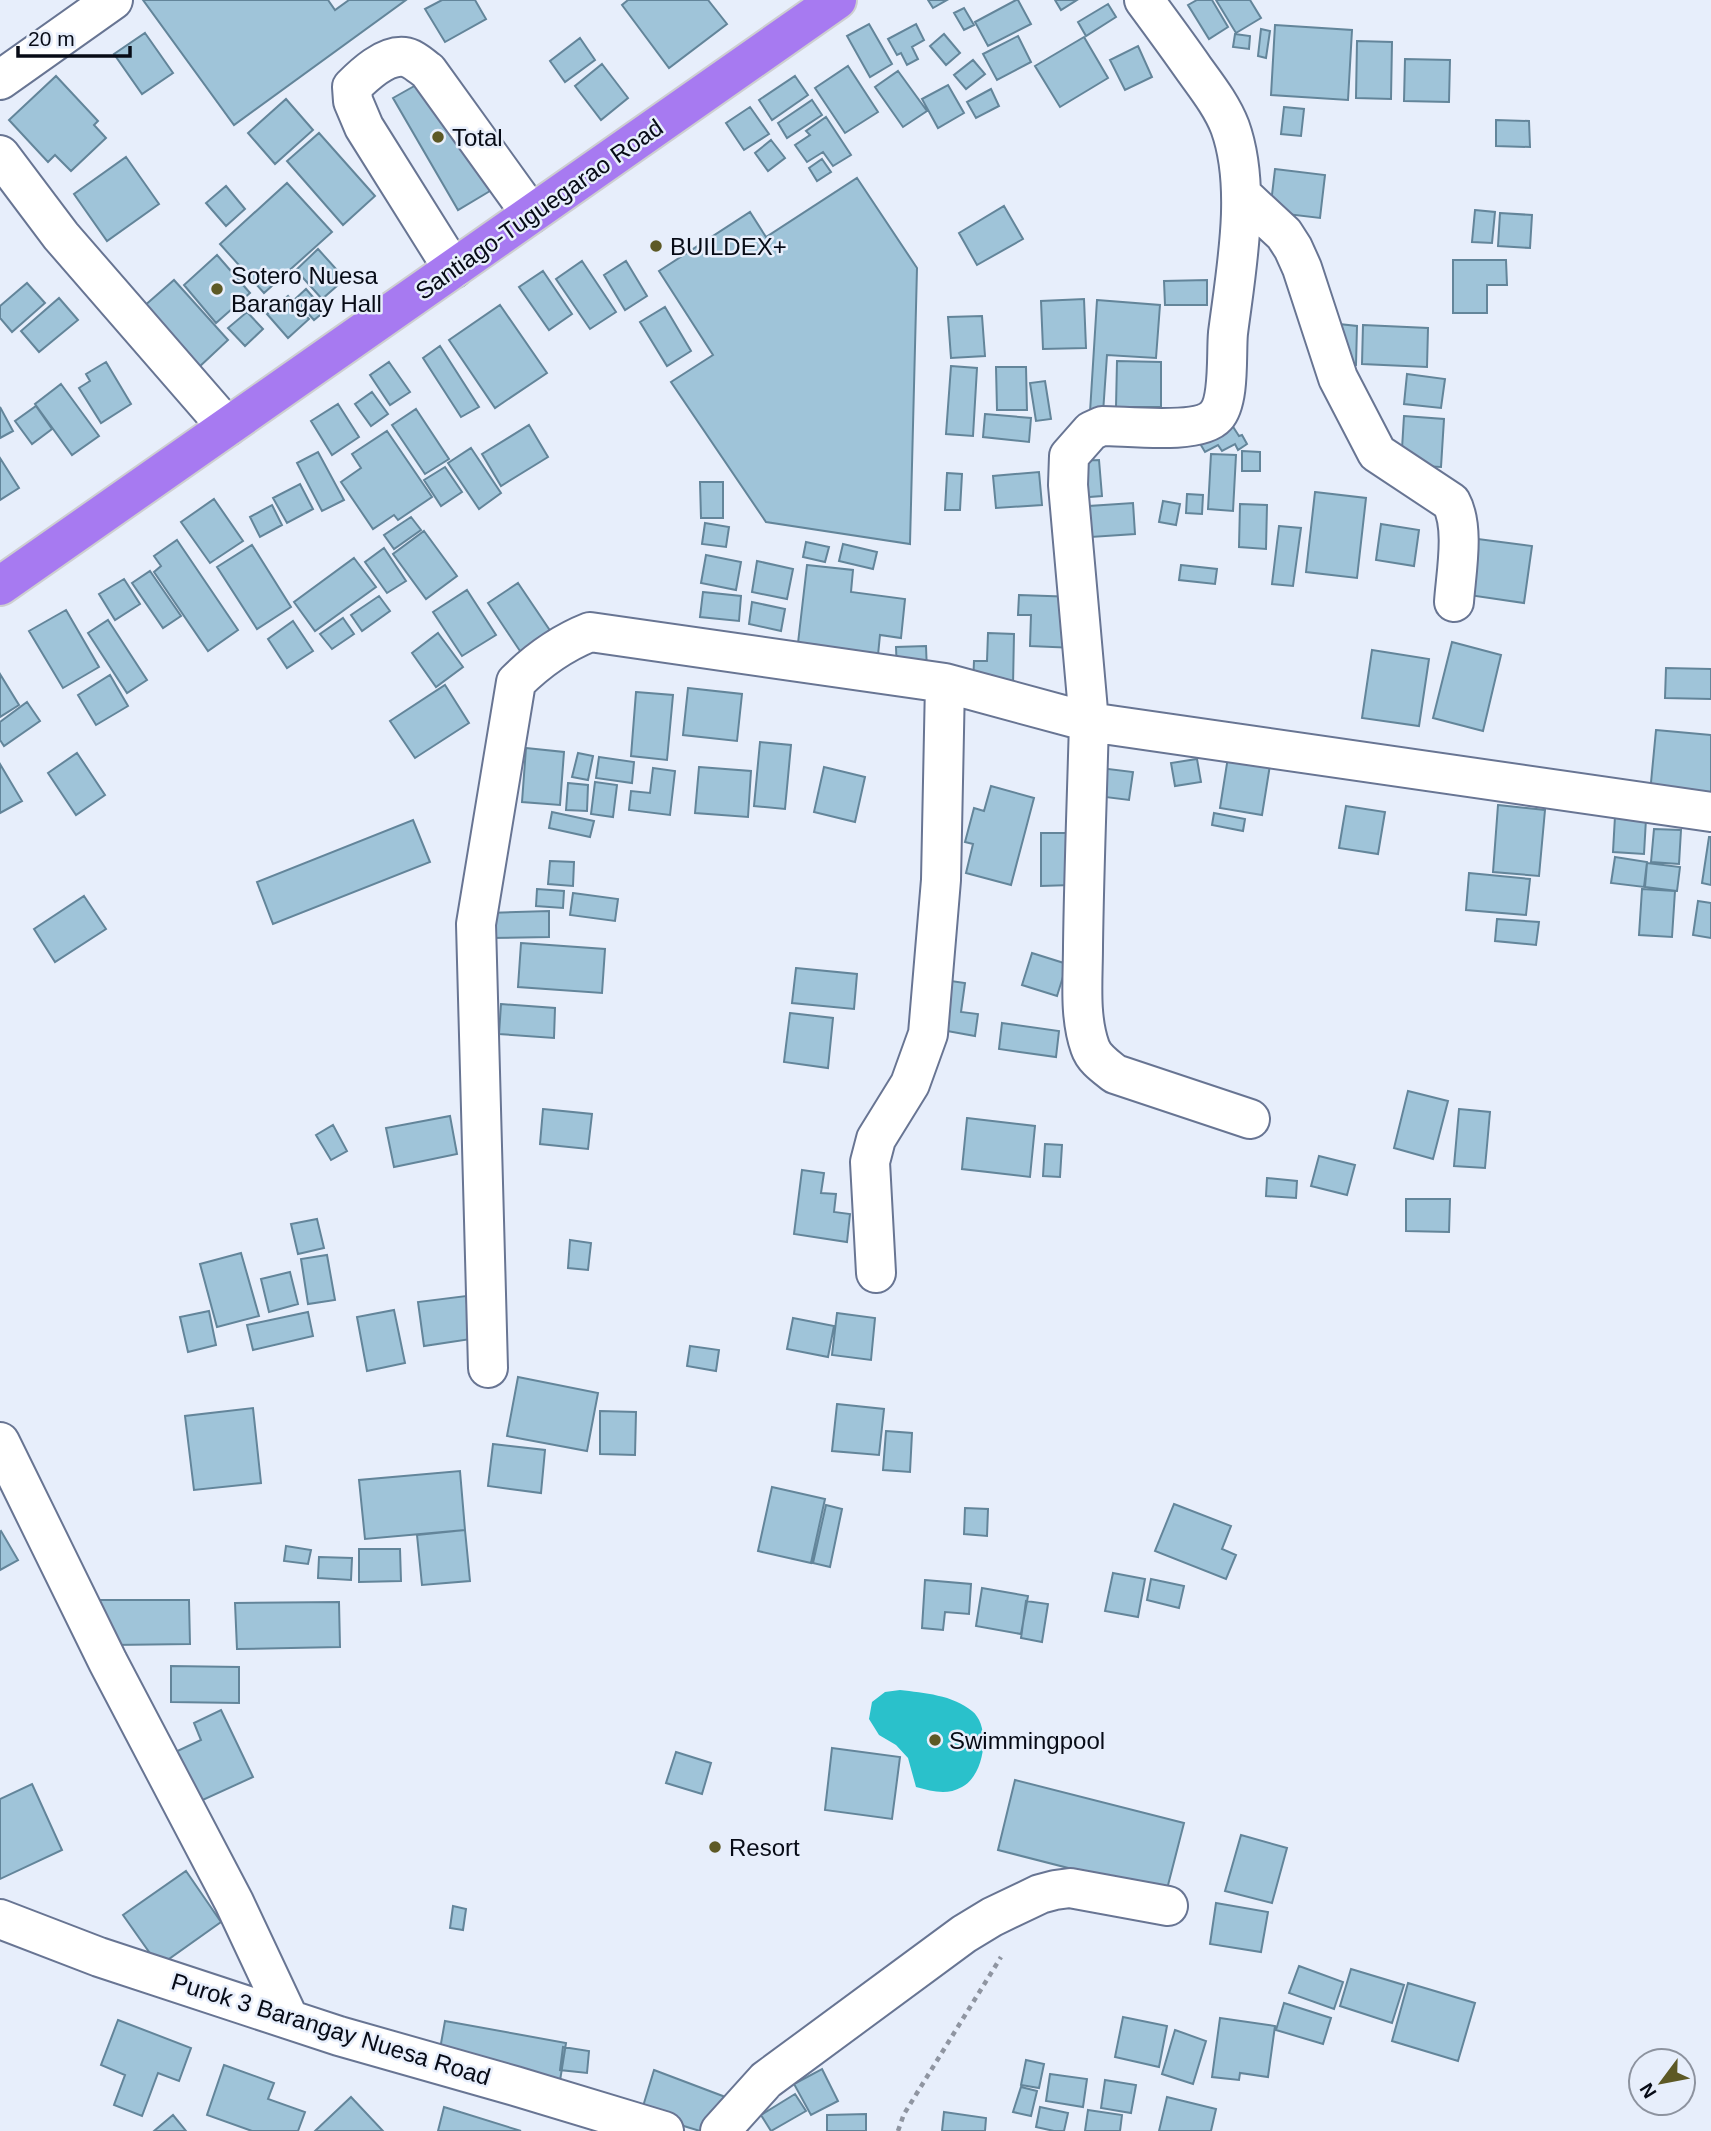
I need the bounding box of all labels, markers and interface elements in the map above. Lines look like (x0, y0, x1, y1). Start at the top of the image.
scale bar (18, 14, 130, 58)
text: 20 m (28, 27, 75, 50)
street label: Santiago-Tuguegarao Road (410, 113, 668, 305)
place label: Total (452, 124, 503, 151)
marker: Total (430, 129, 446, 145)
place label: BUILDEX+ (670, 233, 787, 260)
marker: BUILDEX+ (648, 238, 664, 254)
place label: Sotero Nuesa Barangay Hall (231, 262, 382, 317)
marker: Sotero Nuesa Barangay Hall (209, 281, 225, 297)
place label: Swimmingpool (949, 1727, 1105, 1754)
marker: Swimmingpool (927, 1732, 943, 1748)
place label: Resort (729, 1834, 800, 1861)
marker: Resort (707, 1839, 723, 1855)
street label: Purok 3 Barangay Nuesa Road (168, 1968, 494, 2090)
north arrow (1627, 2047, 1697, 2117)
text: N (1635, 2079, 1661, 2102)

